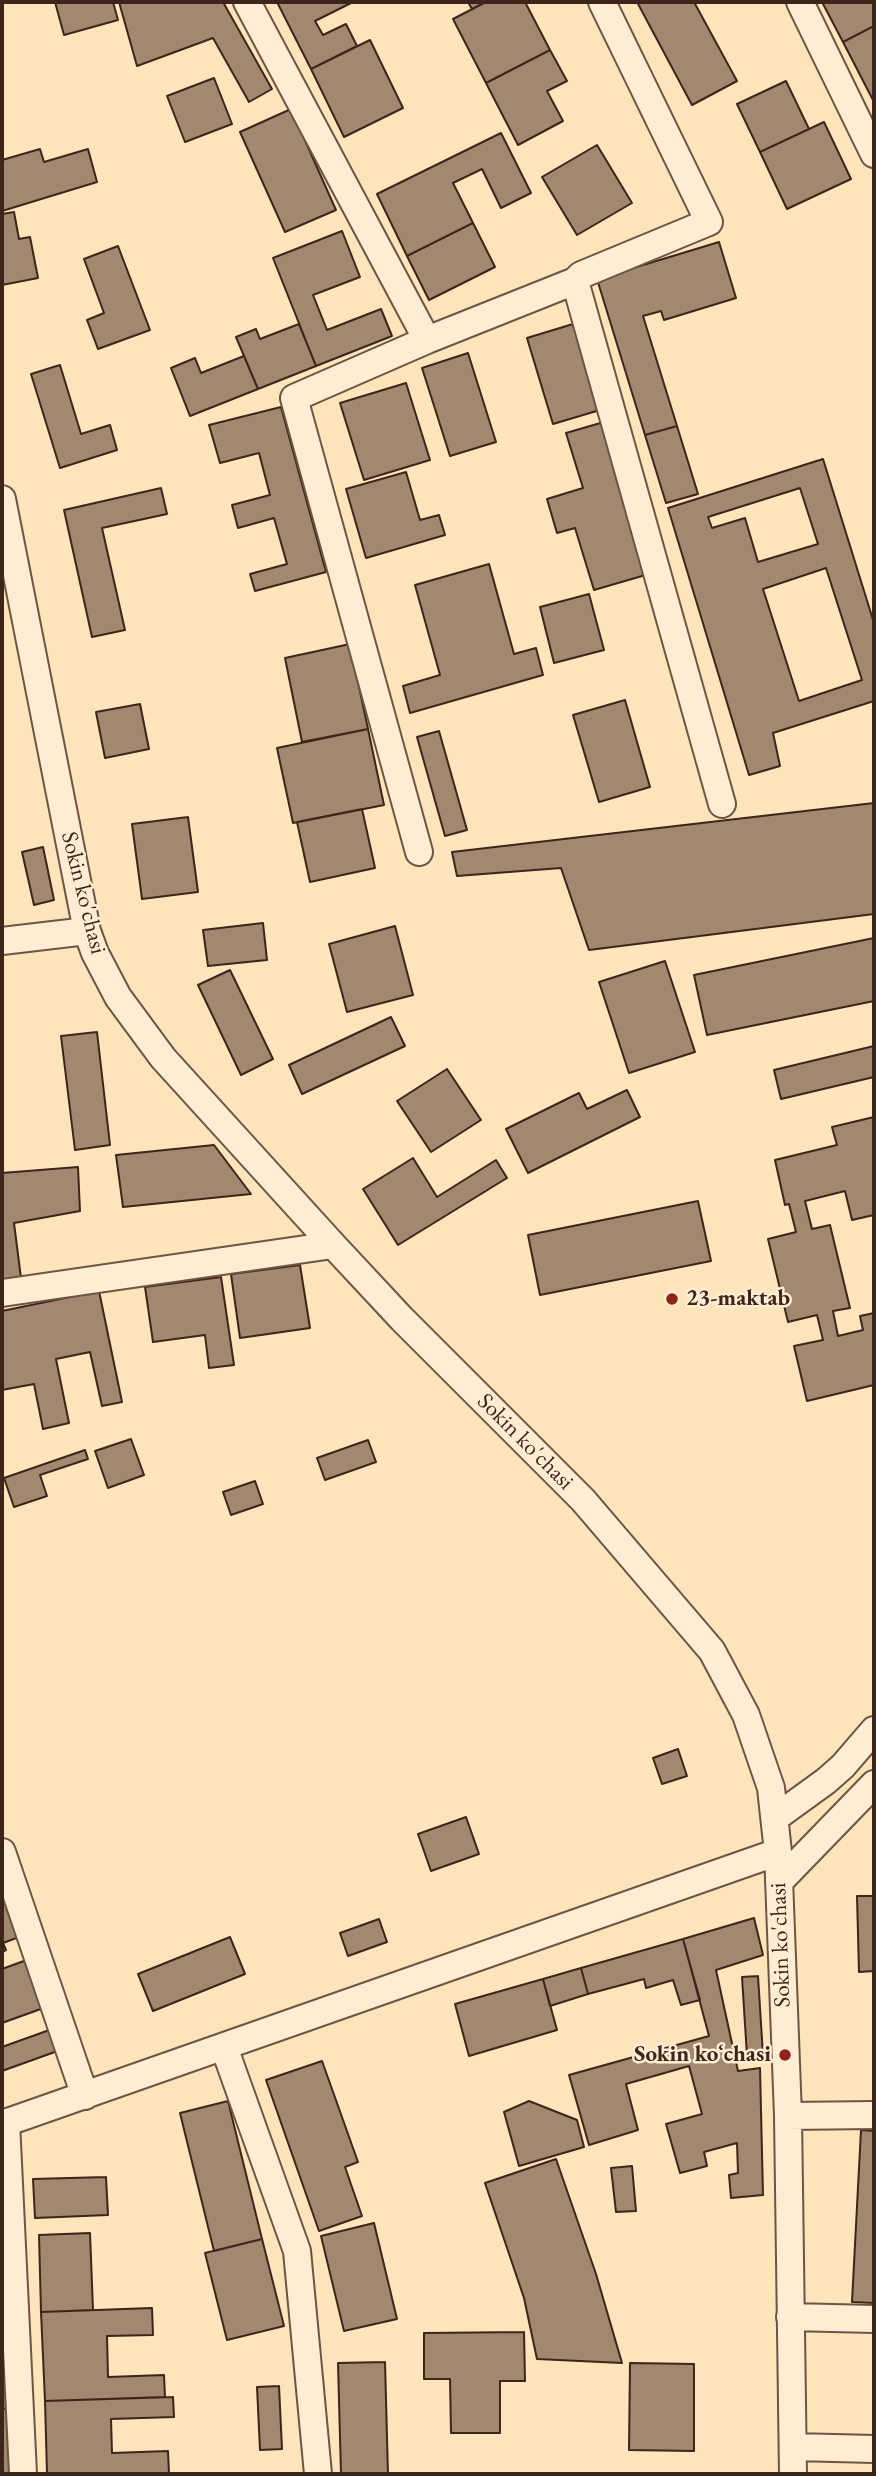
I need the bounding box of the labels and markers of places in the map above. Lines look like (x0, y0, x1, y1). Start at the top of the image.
place label: 23-maktab (686, 1285, 790, 1313)
marker: 23-maktab (664, 1291, 680, 1307)
place label: Sokin koʻchasi (634, 2041, 771, 2069)
marker: Sokin koʻchasi (777, 2047, 793, 2063)

